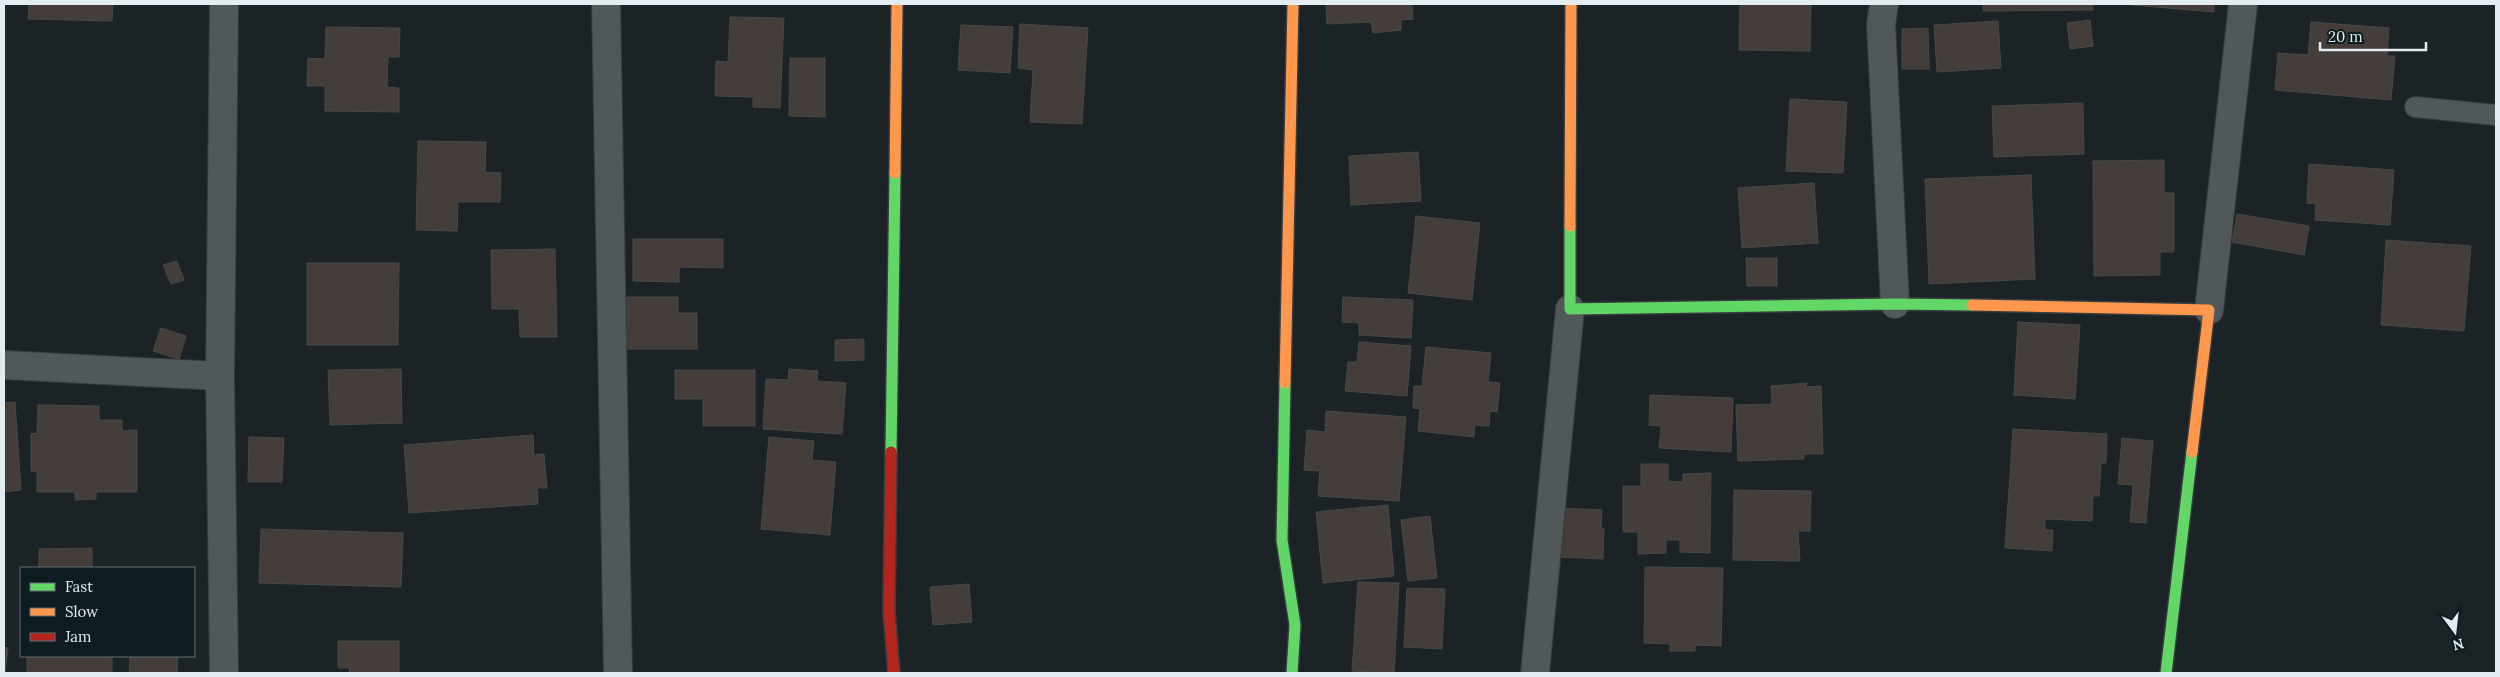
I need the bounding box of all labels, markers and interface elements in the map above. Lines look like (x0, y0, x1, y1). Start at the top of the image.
scale bar (2320, 20, 2426, 52)
text: 20 m (2328, 27, 2363, 46)
legend (20, 567, 195, 657)
text: Fast (65, 577, 93, 596)
text: Slow (65, 602, 98, 621)
north arrow (2430, 607, 2480, 657)
text: Jam (64, 627, 92, 646)
text: N (2451, 634, 2466, 655)

